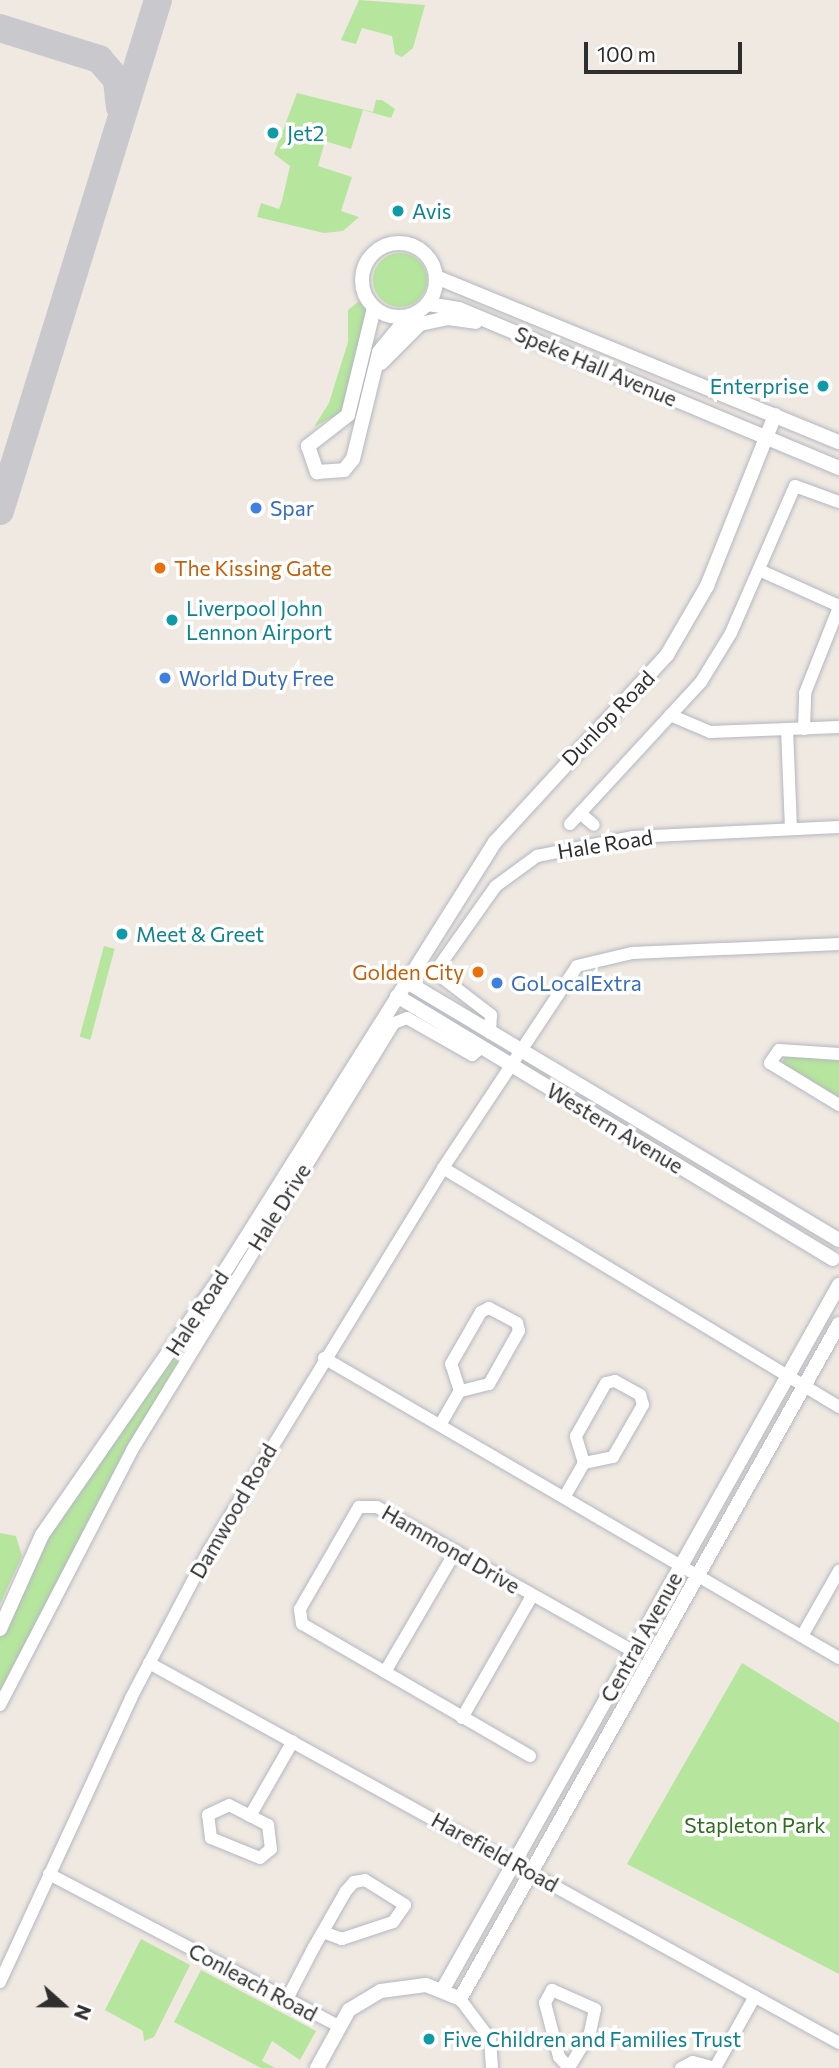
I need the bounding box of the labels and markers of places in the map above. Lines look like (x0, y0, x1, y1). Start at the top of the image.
place label: Jet2 (287, 120, 324, 146)
marker: Jet2 (265, 125, 281, 141)
place label: Avis (412, 198, 451, 224)
marker: Avis (390, 203, 406, 219)
place label: Enterprise (710, 373, 809, 399)
marker: Enterprise (815, 378, 831, 394)
place label: Spar (270, 495, 314, 521)
marker: Spar (248, 500, 264, 516)
place label: The Kissing Gate (174, 555, 332, 581)
marker: The Kissing Gate (152, 560, 168, 576)
place label: Liverpool John Lennon Airport (186, 595, 332, 645)
marker: Liverpool John Lennon Airport (164, 612, 180, 628)
place label: World Duty Free (179, 665, 334, 691)
marker: World Duty Free (157, 670, 173, 686)
place label: Meet & Greet (136, 921, 264, 947)
marker: Meet & Greet (114, 926, 130, 942)
place label: Golden City (352, 959, 464, 985)
marker: Golden City (470, 964, 486, 980)
place label: GoLocalExtra (511, 970, 642, 996)
marker: GoLocalExtra (489, 975, 505, 991)
place label: Five Children and Families Trust (443, 2026, 741, 2052)
marker: Five Children and Families Trust (421, 2031, 437, 2047)

